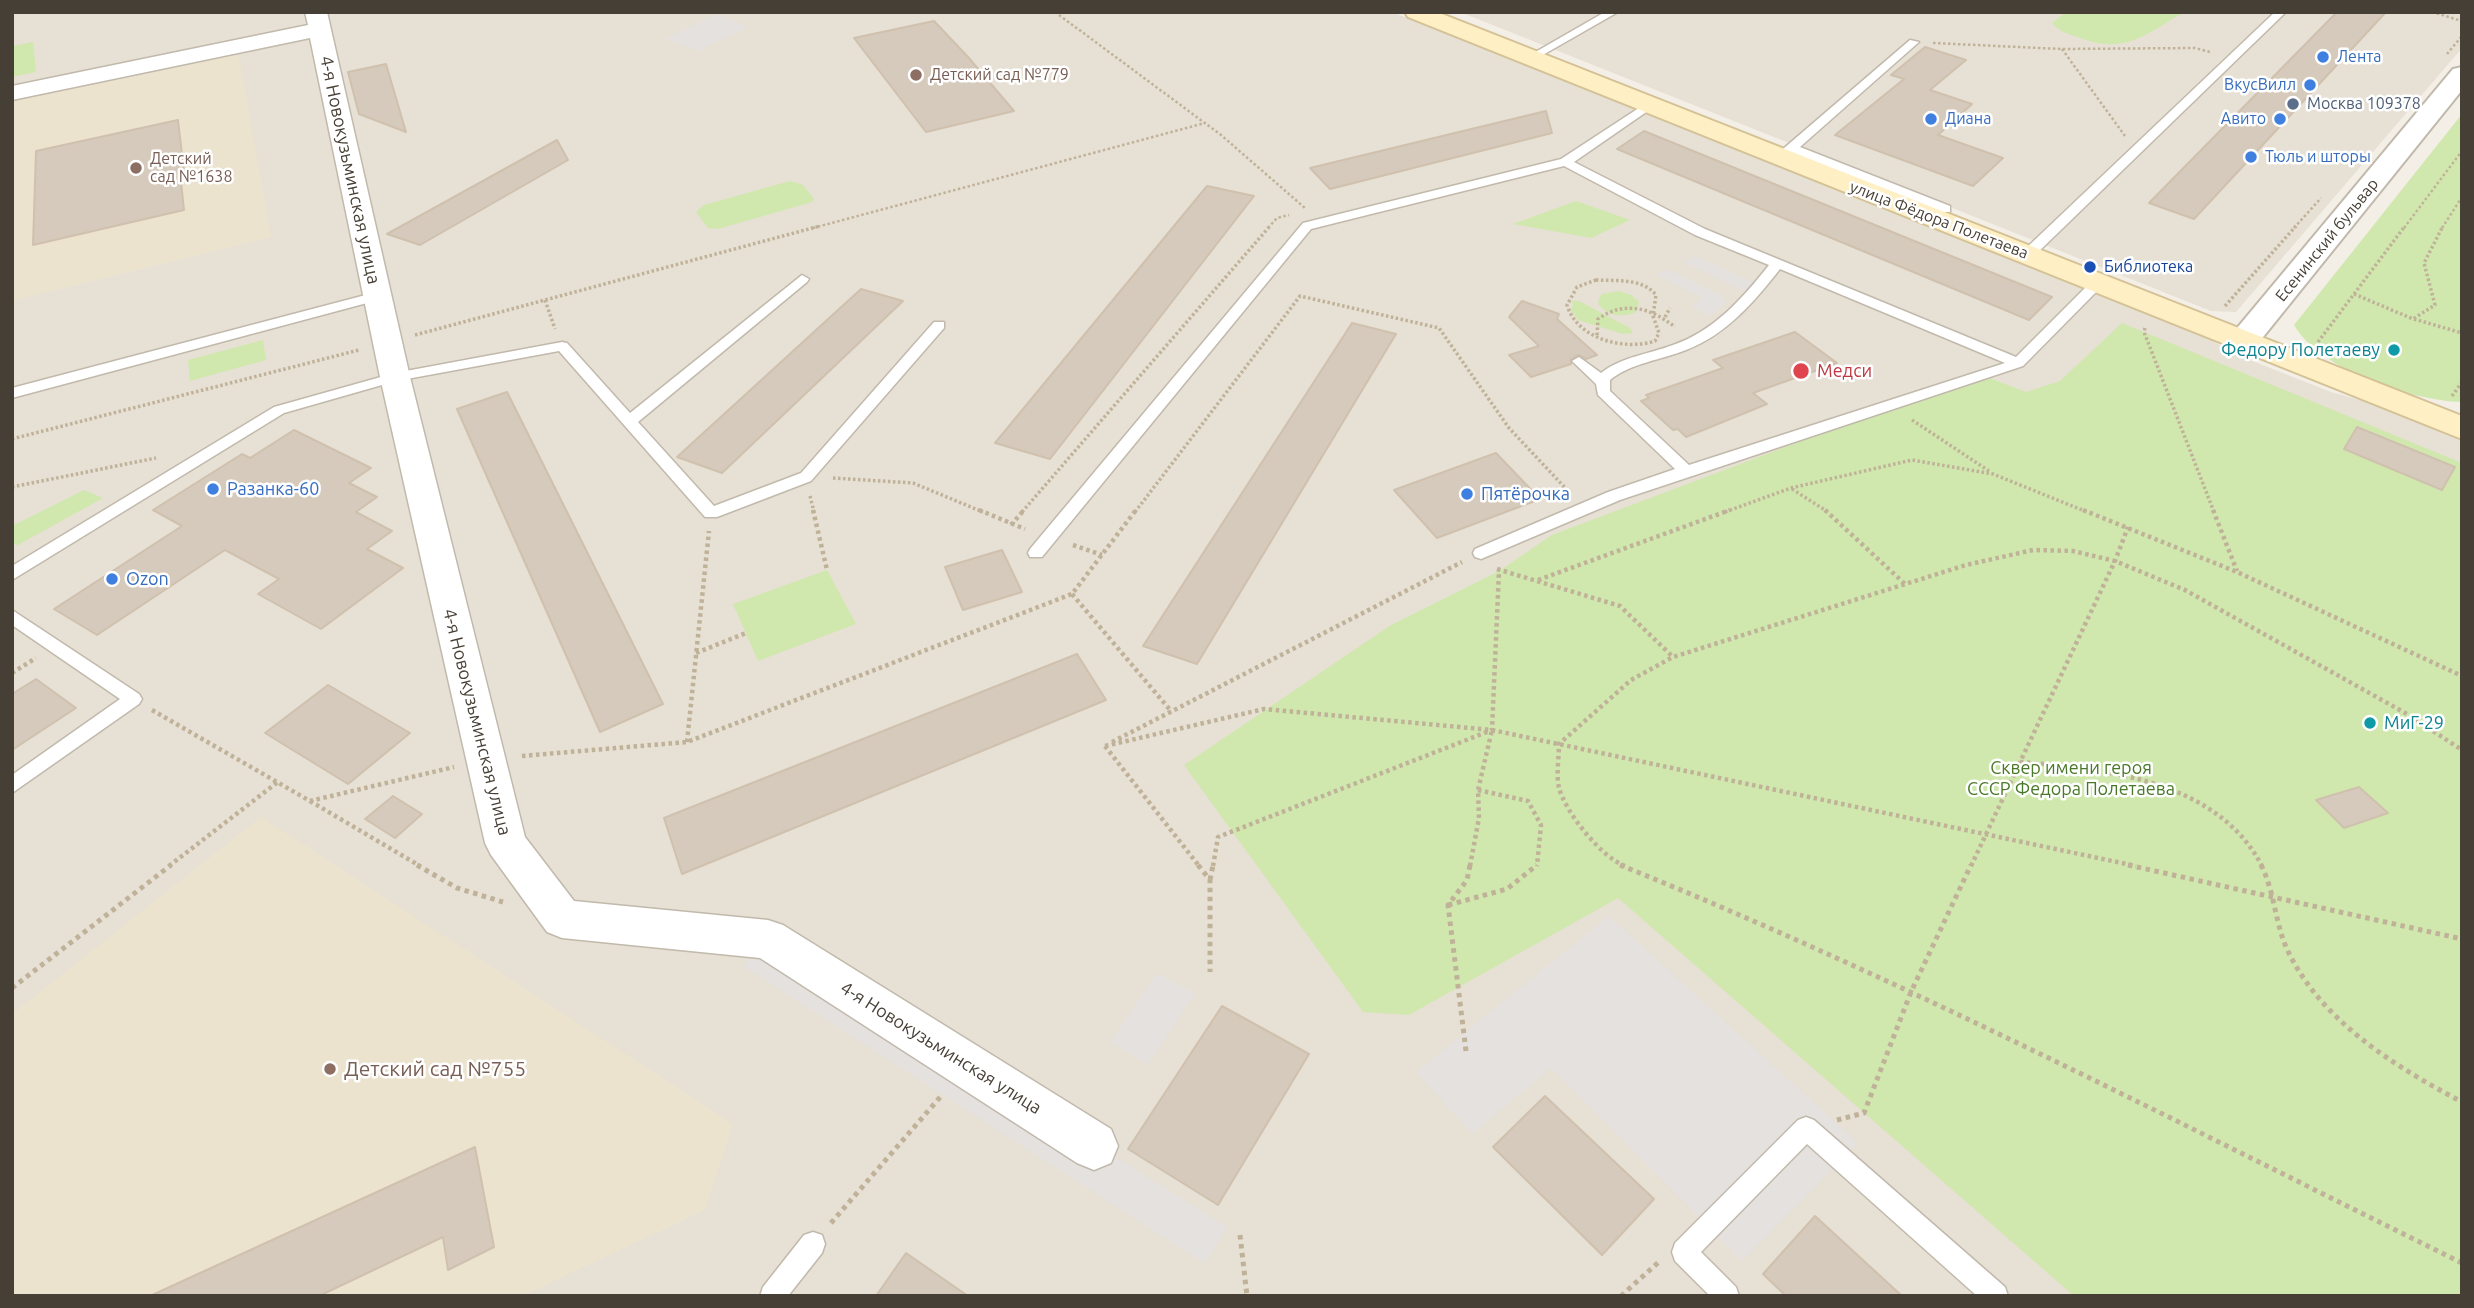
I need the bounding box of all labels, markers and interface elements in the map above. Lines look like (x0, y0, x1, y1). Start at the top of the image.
place label: Лента (2337, 47, 2382, 67)
marker: Лента (2315, 49, 2331, 65)
street label: 4-я Новокузьминская улица (315, 54, 385, 286)
place label: Детский сад №779 (930, 65, 1069, 85)
marker: Детский сад №779 (908, 67, 924, 83)
place label: ВкусВилл (2224, 75, 2296, 95)
marker: ВкусВилл (2302, 77, 2318, 93)
place label: Москва 109378 (2307, 94, 2421, 114)
marker: Москва 109378 (2285, 96, 2301, 112)
place label: Диана (1945, 109, 1991, 129)
place label: Авито (2221, 109, 2266, 129)
marker: Диана (1923, 111, 1939, 127)
marker: Авито (2272, 111, 2288, 127)
place label: Тюль и шторы (2265, 147, 2371, 167)
place label: Детский сад №1638 (150, 149, 232, 187)
marker: Тюль и шторы (2243, 149, 2259, 165)
marker: Детский сад №1638 (128, 160, 144, 176)
street label: Есенинский бульвар (2272, 175, 2382, 305)
street label: улица Фёдора Полетаева (1847, 177, 2031, 263)
place label: Библиотека (2104, 257, 2193, 277)
marker: Библиотека (2082, 259, 2098, 275)
place label: Федору Полетаеву (2221, 339, 2380, 361)
marker: Федору Полетаеву (2386, 342, 2402, 358)
place label: Медси (1817, 360, 1872, 382)
marker: Медси (1791, 361, 1811, 381)
place label: Разанка-60 (227, 478, 319, 500)
marker: Разанка-60 (205, 481, 221, 497)
place label: Пятёрочка (1481, 483, 1570, 505)
marker: Пятёрочка (1459, 486, 1475, 502)
place label: Ozon (126, 568, 169, 590)
marker: Ozon (104, 571, 120, 587)
street label: 4-я Новокузьминская улица (438, 606, 516, 838)
place label: МиГ-29 (2384, 712, 2444, 734)
marker: МиГ-29 (2362, 715, 2378, 731)
park label: Сквер имени героя СССР Федора Полетаева (1967, 757, 2175, 800)
street label: 4-я Новокузьминская улица (837, 977, 1045, 1119)
place label: Детский сад №755 (344, 1056, 526, 1082)
marker: Детский сад №755 (322, 1061, 338, 1077)

